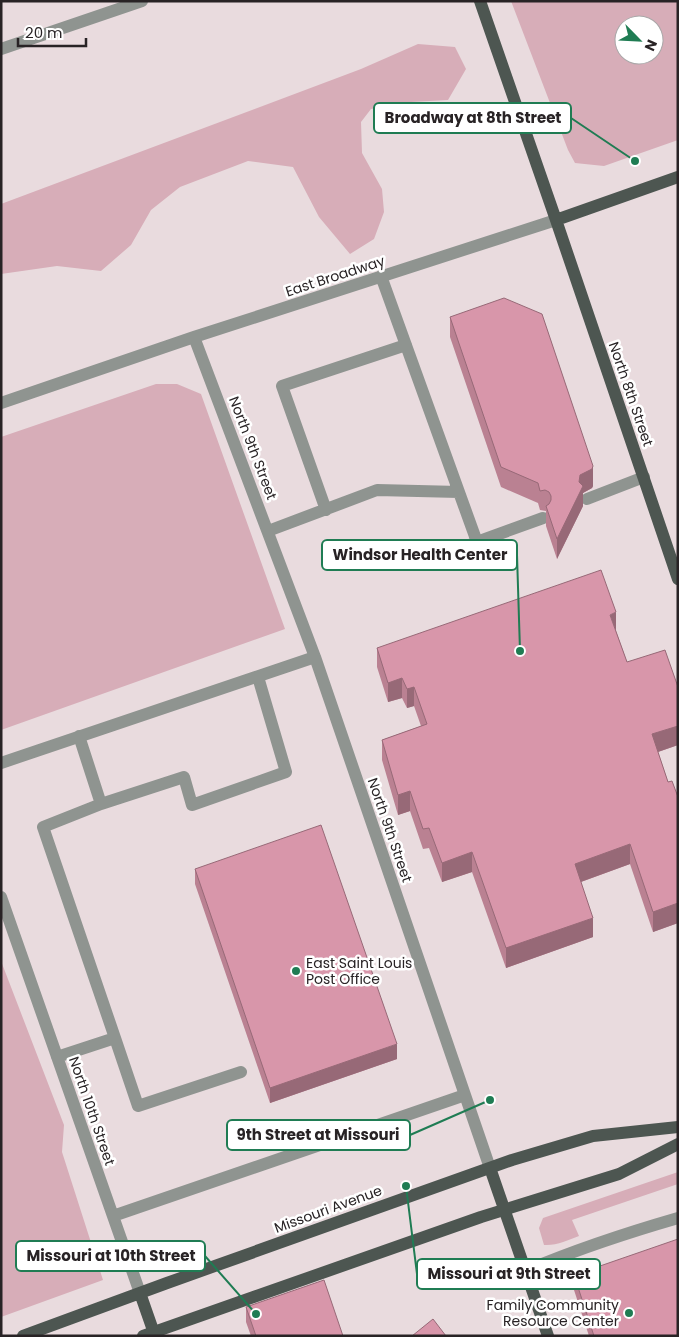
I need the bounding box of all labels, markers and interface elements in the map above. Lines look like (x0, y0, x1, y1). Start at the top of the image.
scale bar (18, 15, 85, 47)
north arrow (614, 15, 664, 65)
text: 20 m (25, 22, 63, 43)
text: N (640, 36, 662, 54)
callout: Broadway at 8th Street (374, 103, 571, 133)
text: Broadway at 8th Street (385, 107, 561, 128)
street label: East Broadway (283, 250, 387, 301)
street label: North 8th Street (604, 339, 658, 449)
street label: North 9th Street (224, 393, 282, 503)
callout: Windsor Health Center (322, 540, 517, 570)
text: Windsor Health Center (333, 544, 508, 565)
street label: North 9th Street (363, 775, 417, 885)
place label: East Saint Louis Post Office (306, 953, 412, 989)
marker: East Saint Louis Post Office (290, 965, 302, 977)
street label: North 10th Street (64, 1054, 120, 1168)
callout: 9th Street at Missouri (227, 1120, 410, 1150)
text: 9th Street at Missouri (237, 1124, 400, 1145)
street label: Missouri Avenue (271, 1180, 385, 1238)
callout: Missouri at 10th Street (16, 1241, 205, 1271)
text: Missouri at 10th Street (26, 1245, 196, 1266)
callout: Missouri at 9th Street (417, 1259, 600, 1289)
text: Missouri at 9th Street (428, 1263, 591, 1284)
place label: Family Community Resource Center (487, 1295, 619, 1331)
marker: Family Community Resource Center (623, 1307, 635, 1319)

